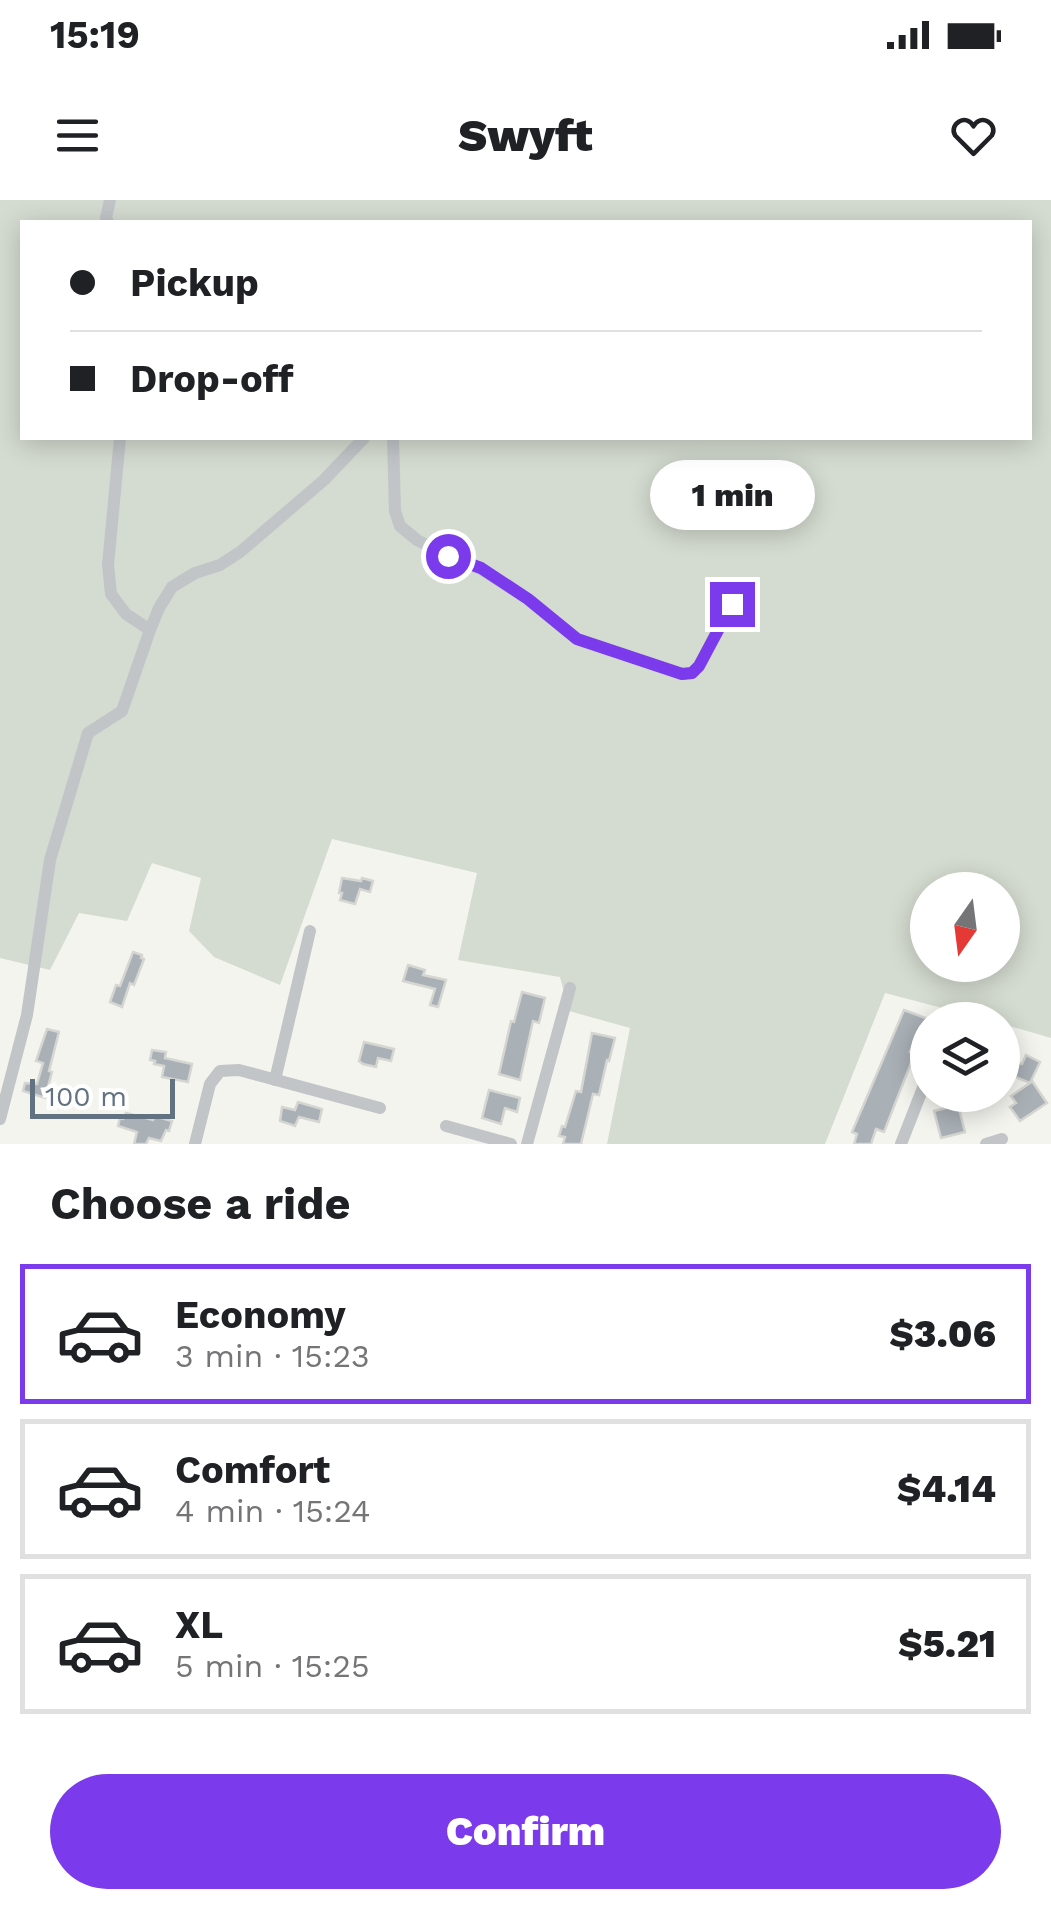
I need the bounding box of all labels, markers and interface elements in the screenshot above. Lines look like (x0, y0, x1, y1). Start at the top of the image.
text: 15:19 (50, 13, 140, 57)
icon: menu (50, 108, 105, 163)
icon: heart (946, 108, 1001, 163)
text: Swyft (458, 109, 593, 162)
text: Pickup (130, 261, 259, 305)
text: Drop-off (130, 357, 294, 401)
callout: 1 min (650, 459, 814, 529)
text: 1 min (691, 476, 774, 514)
route start (426, 534, 471, 579)
route end (710, 582, 755, 627)
north arrow (910, 872, 1020, 982)
map controls (910, 872, 1020, 1112)
button: layers (910, 1002, 1020, 1112)
scale bar (30, 1074, 175, 1118)
text: 100 m (45, 1080, 127, 1113)
text: Choose a ride (50, 1177, 350, 1230)
icon: car (55, 1289, 145, 1379)
text: Economy (175, 1293, 346, 1337)
text: $3.06 (889, 1312, 996, 1356)
text: 3 min · 15:23 (175, 1337, 370, 1375)
icon: car (55, 1444, 145, 1534)
text: Comfort (175, 1448, 330, 1492)
text: $4.14 (897, 1467, 996, 1511)
text: 4 min · 15:24 (175, 1492, 371, 1530)
icon: car (55, 1599, 145, 1689)
text: XL (175, 1603, 223, 1647)
text: $5.21 (898, 1622, 996, 1666)
text: 5 min · 15:25 (175, 1647, 370, 1685)
button: Confirm (50, 1774, 1001, 1889)

